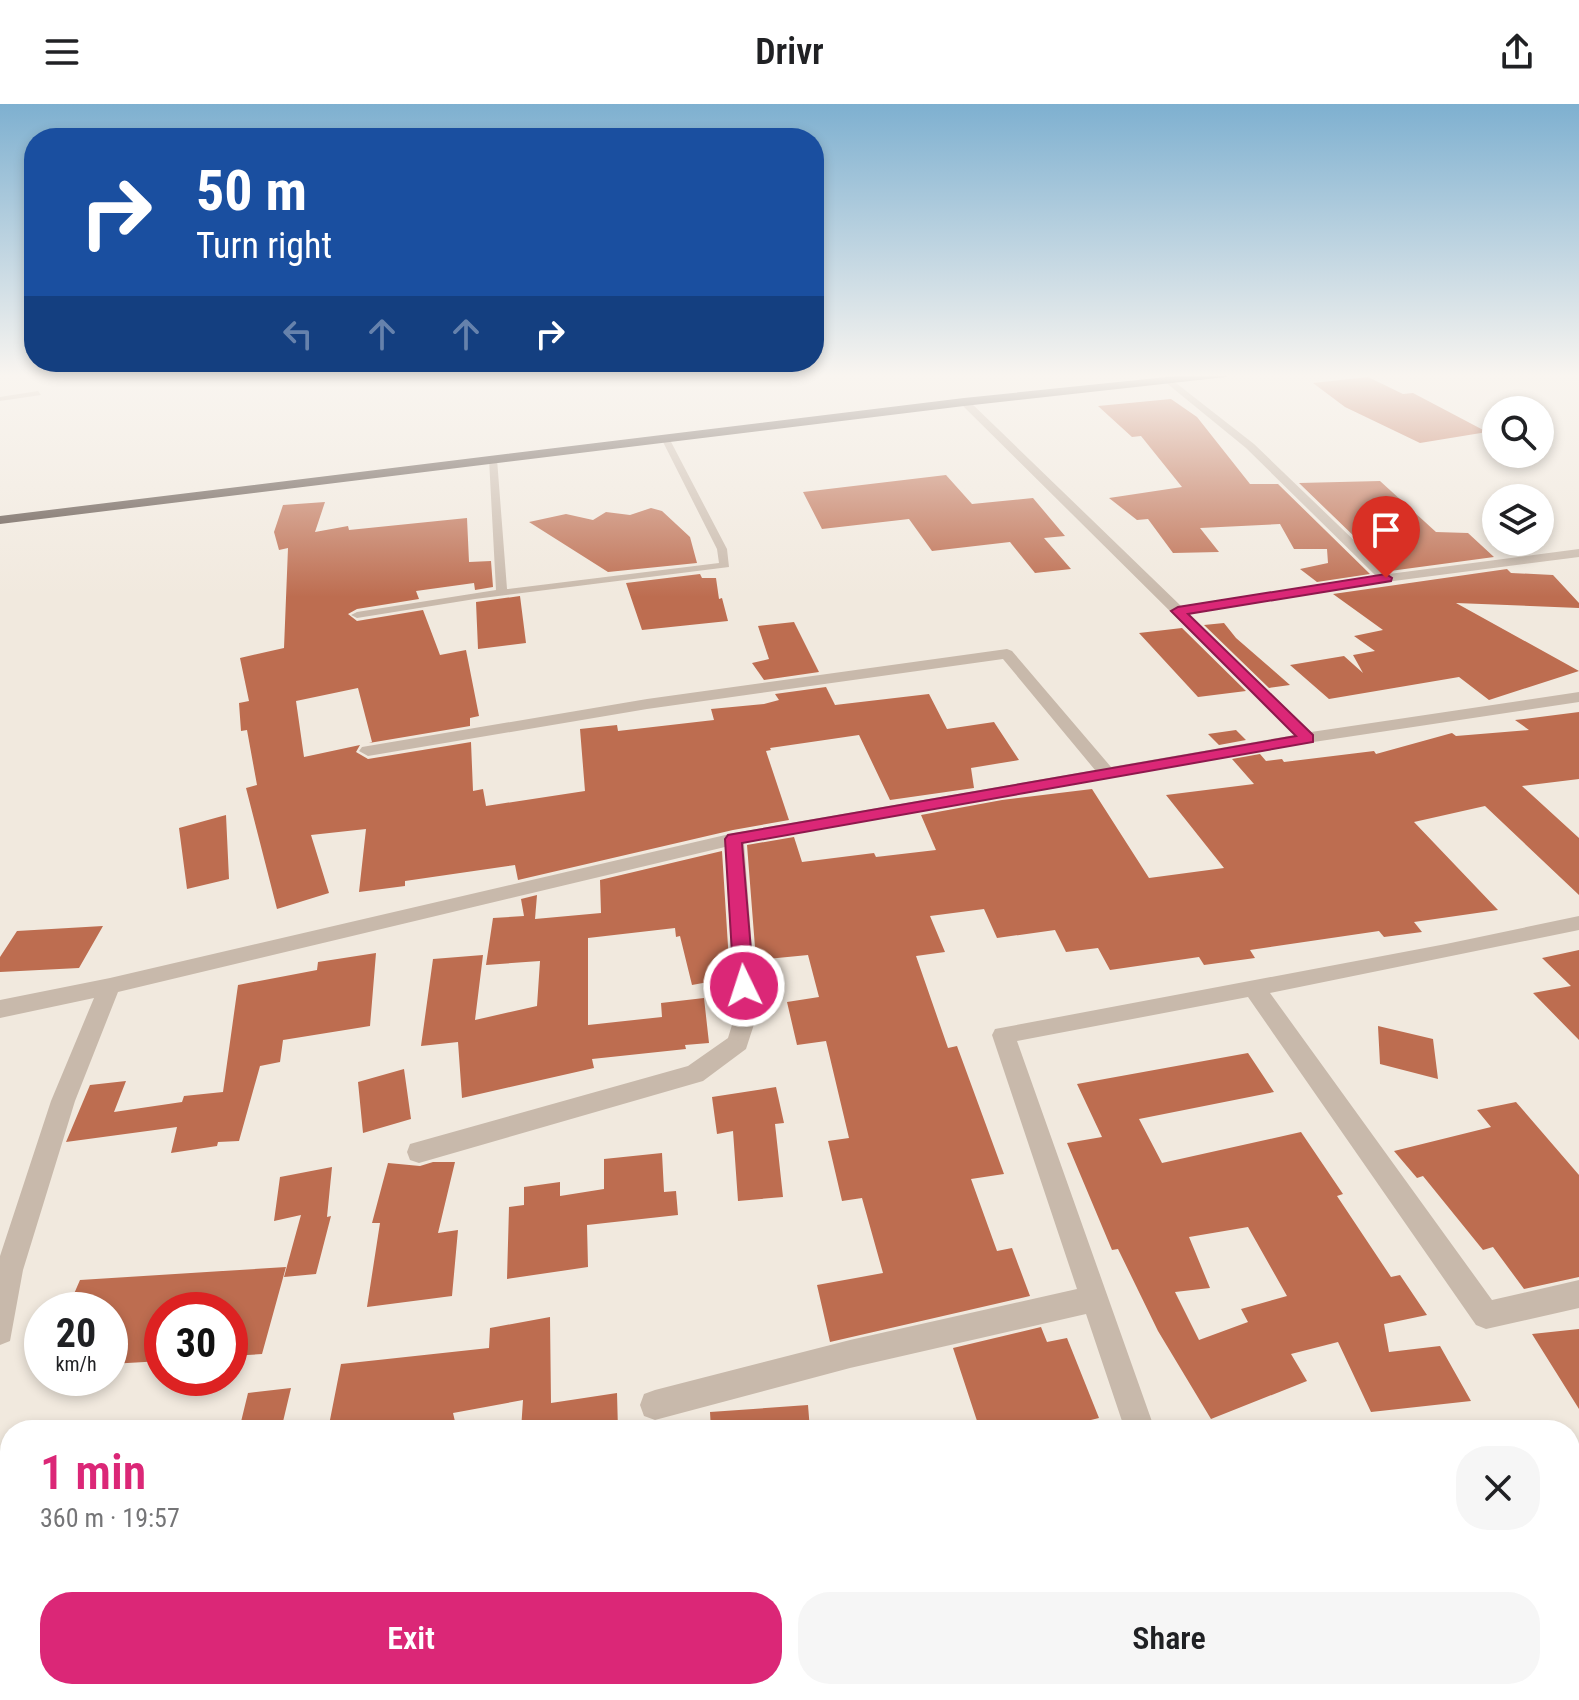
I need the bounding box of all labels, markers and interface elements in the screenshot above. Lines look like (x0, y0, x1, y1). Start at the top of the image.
icon: menu (40, 30, 84, 74)
icon: share (1495, 30, 1539, 74)
text: Drivr (755, 31, 824, 73)
text: 50 m (196, 158, 307, 224)
icon: right (64, 160, 168, 264)
text: Turn right (196, 225, 332, 267)
icon: left (276, 312, 320, 356)
icon: ahead (360, 312, 404, 356)
icon: ahead (444, 312, 488, 356)
icon: right (528, 312, 572, 356)
map controls (1482, 396, 1554, 556)
button: search (1482, 396, 1554, 468)
button: layers (1482, 484, 1554, 556)
pin (1352, 496, 1420, 578)
icon: arrive (1364, 508, 1408, 552)
position arrow (702, 944, 786, 1028)
speed limit sign: 30 (144, 1292, 248, 1396)
text: 20 (56, 1310, 96, 1357)
text: km/h (55, 1352, 97, 1376)
text: 1 min (40, 1444, 146, 1501)
button: close (1456, 1446, 1540, 1530)
text: 360 m · 19:57 (40, 1503, 180, 1533)
button: Exit (40, 1592, 782, 1684)
button: Share (798, 1592, 1540, 1684)

